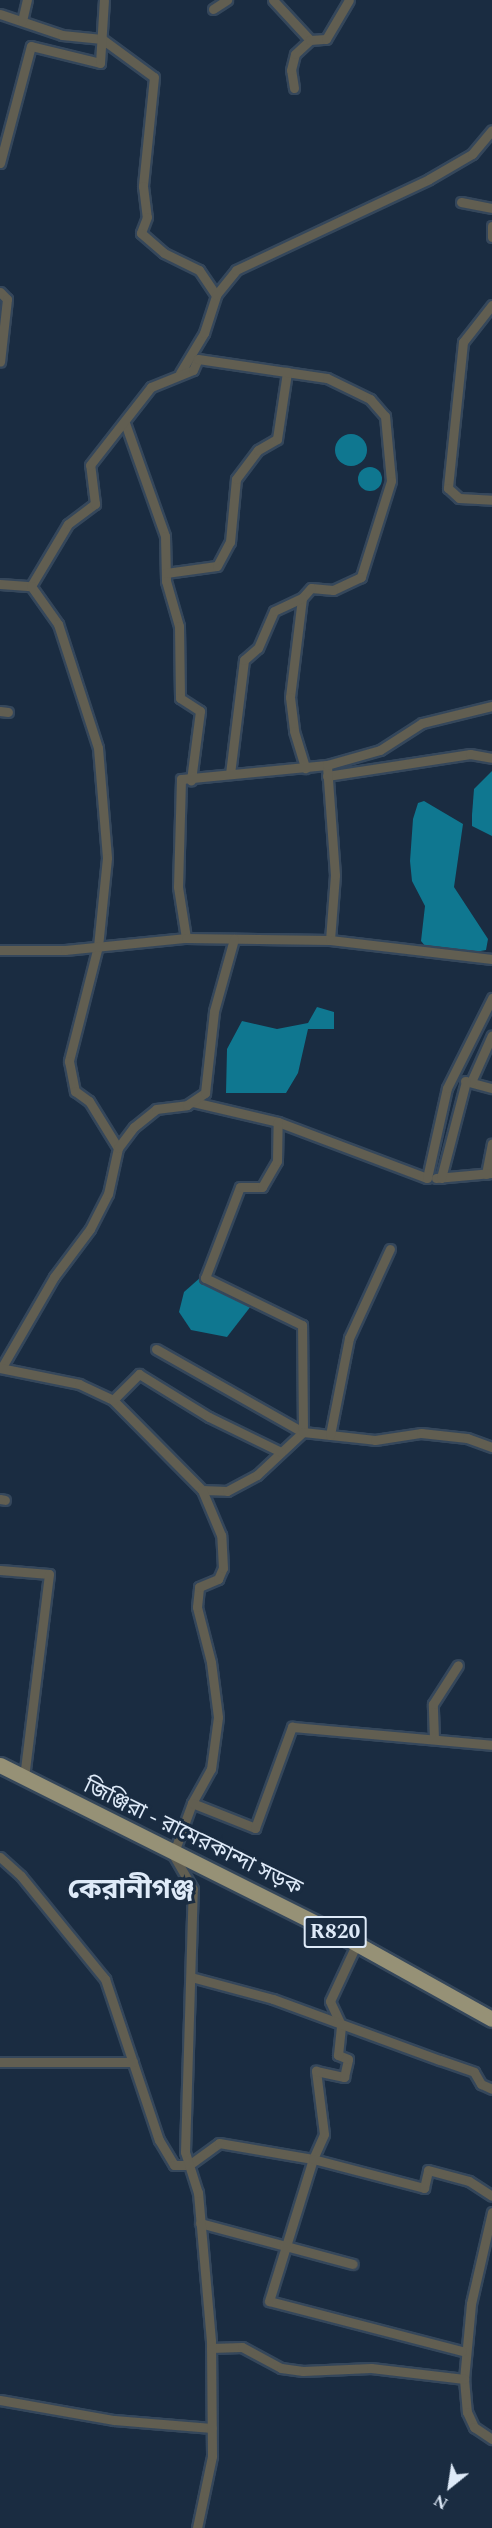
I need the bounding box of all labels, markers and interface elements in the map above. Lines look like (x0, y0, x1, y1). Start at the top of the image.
street label: জিঞ্জিরা - রামেরকান্দা সড়ক (79, 1773, 307, 1901)
district label: কেরানীগঞ্জ (68, 1873, 194, 1907)
road number: R820 (304, 1914, 366, 1950)
north arrow (420, 2456, 480, 2516)
text: N (429, 2488, 453, 2515)

